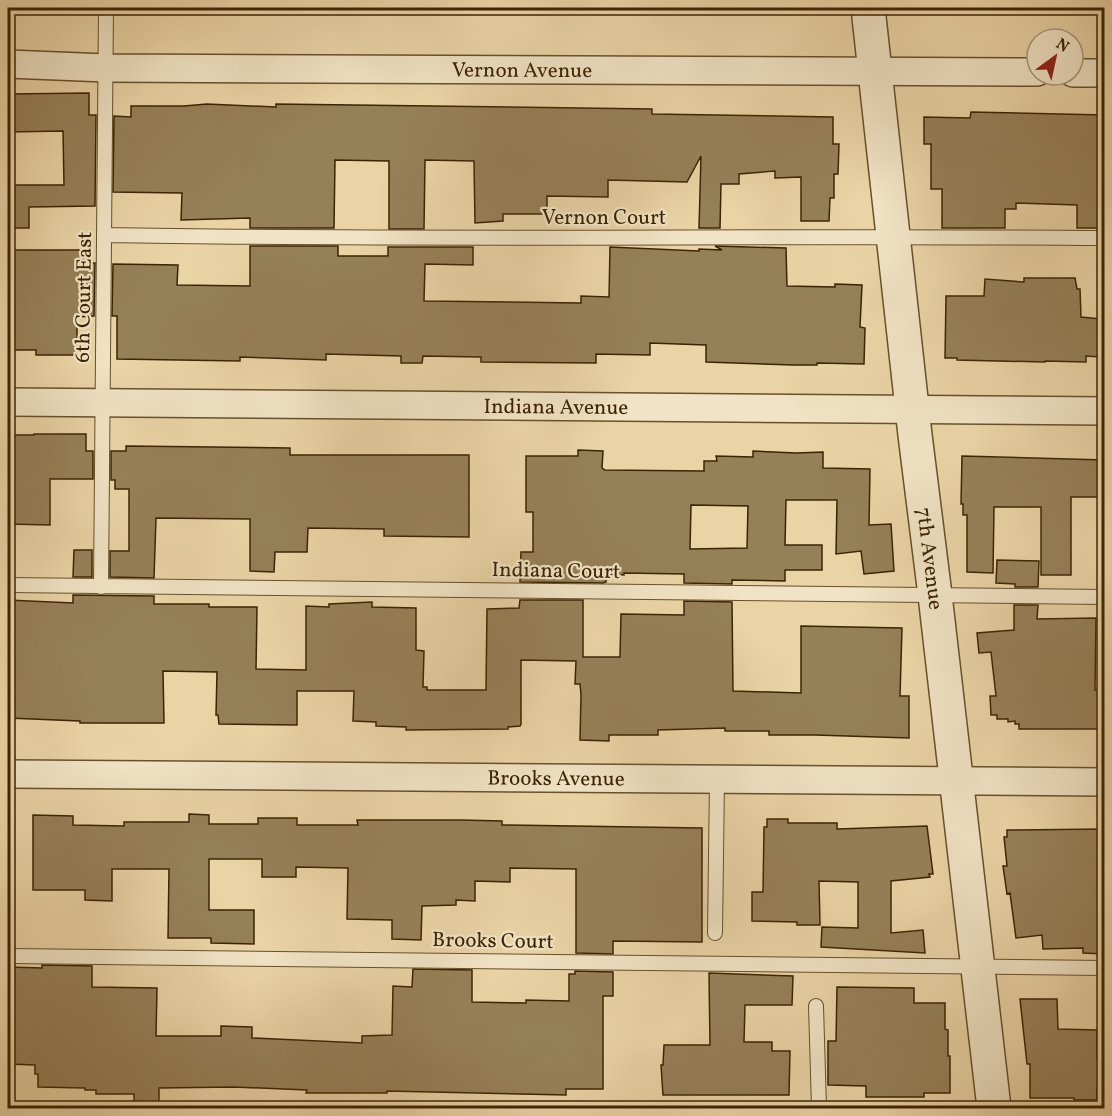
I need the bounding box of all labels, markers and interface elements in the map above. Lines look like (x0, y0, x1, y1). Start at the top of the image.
north arrow (1025, 27, 1085, 87)
text: N (1051, 34, 1073, 59)
street label: Vernon Avenue (452, 56, 592, 86)
street label: Vernon Court (542, 204, 666, 233)
street label: 6th Court East (69, 231, 100, 363)
street label: Indiana Avenue (484, 393, 628, 423)
street label: 7th Avenue (908, 506, 950, 611)
street label: Indiana Court (491, 556, 621, 587)
street label: Brooks Avenue (487, 764, 625, 795)
street label: Brooks Court (432, 926, 554, 957)

